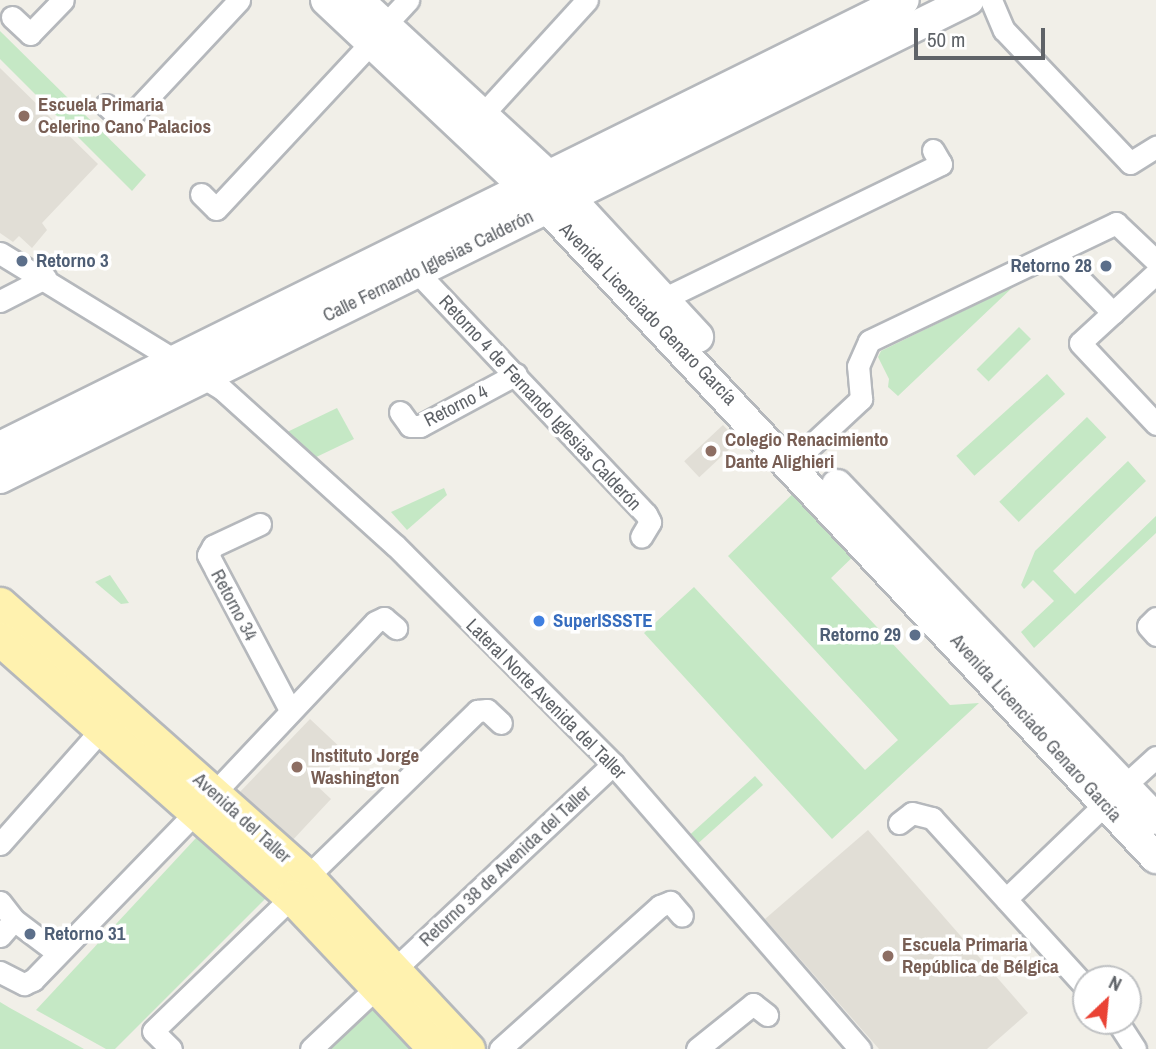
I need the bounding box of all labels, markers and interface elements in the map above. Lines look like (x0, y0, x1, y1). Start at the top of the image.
scale bar (918, 14, 1049, 58)
text: 50 m (927, 25, 965, 54)
place label: Escuela Primaria Celerino Cano Palacios (38, 94, 211, 138)
marker: Escuela Primaria Celerino Cano Palacios (16, 108, 32, 124)
street label: Calle Fernando Iglesias Calderón (319, 205, 537, 327)
street label: Avenida Licenciado Genaro García (555, 218, 741, 410)
place label: Retorno 3 (36, 250, 109, 272)
marker: Retorno 3 (14, 253, 30, 269)
place label: Retorno 28 (1011, 255, 1092, 277)
marker: Retorno 28 (1098, 258, 1114, 274)
street label: Retorno 4 de Fernando Iglesias Calderón (434, 291, 646, 515)
street label: Retorno 4 (420, 380, 492, 432)
place label: Colegio Renacimiento Dante Alighieri (725, 429, 889, 473)
marker: Colegio Renacimiento Dante Alighieri (703, 443, 719, 459)
street label: Retorno 34 (206, 566, 262, 644)
place label: SuperISSSTE (553, 610, 653, 632)
marker: SuperISSSTE (531, 613, 547, 629)
street label: Lateral Norte Avenida del Taller (461, 614, 631, 784)
place label: Retorno 29 (820, 624, 901, 646)
marker: Retorno 29 (907, 627, 923, 643)
street label: Avenida Licenciado Genaro García (946, 629, 1126, 827)
place label: Instituto Jorge Washington (311, 745, 419, 789)
marker: Instituto Jorge Washington (289, 759, 305, 775)
street label: Avenida del Taller (188, 768, 296, 868)
street label: Retorno 38 de Avenida del Taller (414, 780, 596, 952)
place label: Retorno 31 (44, 923, 125, 945)
marker: Retorno 31 (22, 926, 38, 942)
place label: Escuela Primaria República de Bélgica (902, 934, 1059, 978)
marker: Escuela Primaria República de Bélgica (880, 948, 896, 964)
north arrow (1072, 965, 1142, 1035)
text: N (1105, 969, 1126, 997)

